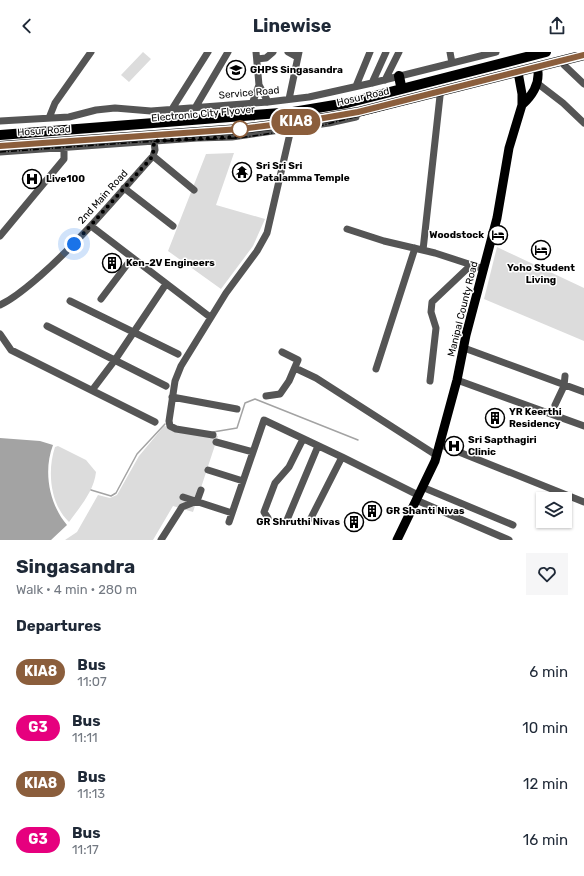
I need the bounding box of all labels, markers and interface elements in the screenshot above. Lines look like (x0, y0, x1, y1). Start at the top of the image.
icon: back (16, 15, 38, 37)
text: Linewise (253, 15, 331, 37)
icon: share (546, 15, 568, 37)
school or university icon: GHPS Singasandra (225, 59, 247, 81)
place label: GHPS Singasandra (250, 64, 343, 76)
street label: Service Road (218, 84, 280, 102)
street label: Hosur Road (335, 85, 391, 109)
street label: Electronic City Flyover (151, 103, 256, 125)
line badge: KIA8 (268, 109, 324, 135)
text: KIA8 (279, 113, 313, 130)
unlabelled marker (231, 120, 249, 138)
street label: Hosur Road (17, 123, 71, 139)
place label: Sri Sri Sri Patalamma Temple (256, 160, 350, 184)
temple icon: Sri Sri Sri Patalamma Temple (231, 161, 253, 183)
hospital icon: Live100 (21, 168, 43, 190)
street label: 2nd Main Road (76, 168, 130, 226)
place label: Live100 (46, 173, 85, 185)
hotel icon: Woodstock (487, 224, 509, 246)
place label: Woodstock (429, 229, 484, 241)
your location (64, 234, 84, 254)
hotel icon: Yoho Student Living (530, 239, 552, 261)
building icon: Ken-2V Engineers (101, 252, 123, 274)
place label: Ken-2V Engineers (126, 257, 215, 269)
street label: Manipal County Road (445, 260, 481, 358)
place label: Yoho Student Living (507, 262, 575, 286)
place label: YR Keerthi Residency (509, 406, 562, 430)
building icon: YR Keerthi Residency (484, 407, 506, 429)
place label: Sri Sapthagiri Clinic (468, 434, 537, 458)
hospital icon: Sri Sapthagiri Clinic (443, 435, 465, 457)
map controls (536, 492, 572, 528)
button: layers (536, 492, 572, 528)
building icon: GR Shanti Nivas (361, 500, 383, 522)
place label: GR Shanti Nivas (386, 505, 465, 517)
building icon: GR Shruthi Nivas (343, 511, 365, 533)
place label: GR Shruthi Nivas (256, 516, 340, 528)
button: heart (526, 553, 568, 595)
text: Singasandra (16, 555, 135, 578)
text: Walk · 4 min · 280 m (16, 582, 137, 597)
text: Departures (16, 617, 101, 635)
text: Bus (77, 656, 106, 674)
text: KIA8 (24, 663, 57, 680)
text: 6 min (529, 663, 568, 681)
text: 11:07 (77, 674, 107, 689)
text: Bus (72, 712, 100, 730)
text: G3 (28, 719, 48, 736)
text: 10 min (522, 719, 568, 737)
text: 11:11 (72, 730, 98, 745)
text: Bus (77, 768, 106, 786)
text: KIA8 (24, 775, 57, 792)
text: 12 min (523, 775, 568, 793)
text: 11:13 (77, 786, 105, 801)
text: Bus (72, 824, 100, 842)
text: G3 (28, 831, 48, 848)
text: 16 min (523, 831, 568, 849)
text: 11:17 (72, 842, 99, 857)

